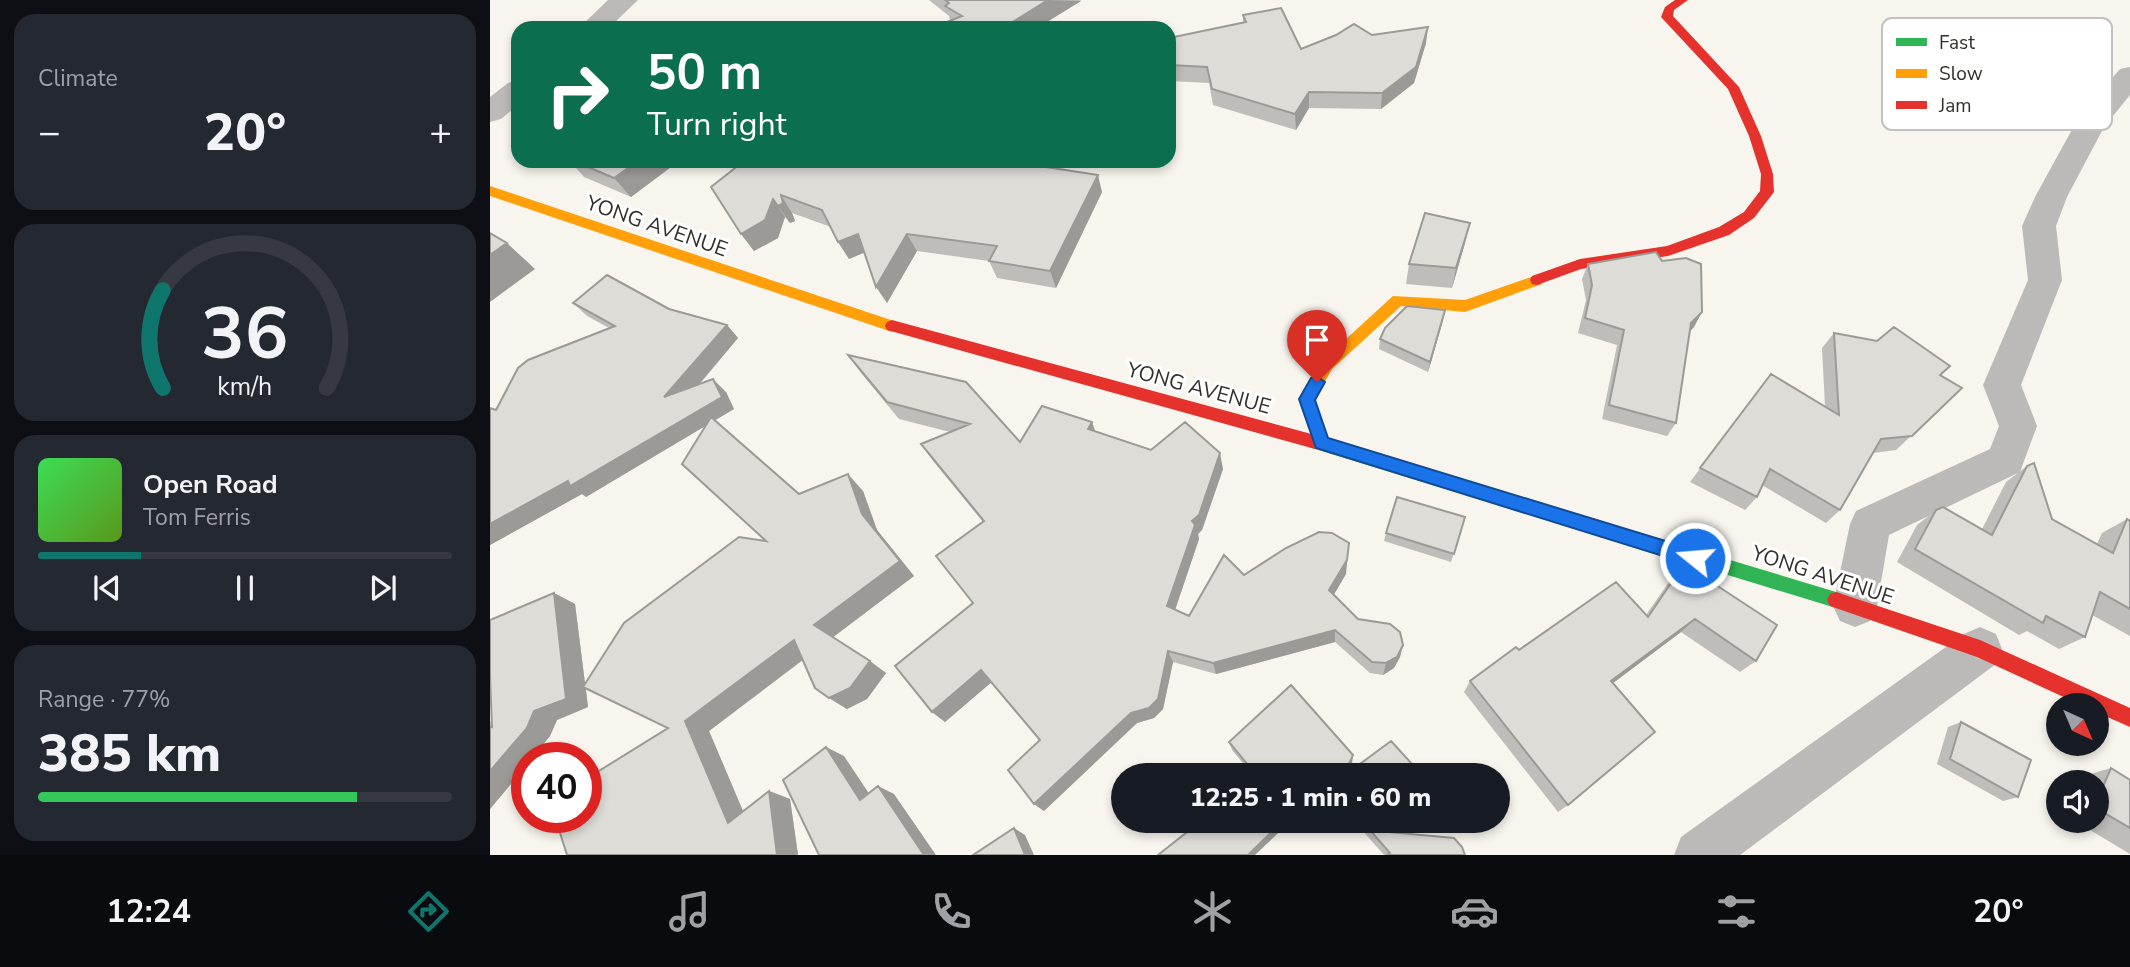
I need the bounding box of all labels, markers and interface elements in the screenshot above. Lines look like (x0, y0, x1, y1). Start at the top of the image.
legend (1882, 18, 2112, 130)
text: Fast (1939, 30, 1975, 56)
text: 50 m (647, 39, 762, 106)
icon: right (532, 49, 623, 140)
text: Slow (1939, 61, 1983, 87)
text: Climate (38, 63, 118, 94)
text: Jam (1938, 93, 1972, 119)
text: 20° (204, 97, 286, 168)
text: Turn right (647, 103, 787, 146)
text: − (38, 107, 61, 158)
text: + (429, 107, 452, 158)
street label: YONG AVENUE (582, 188, 731, 263)
text: 36 (201, 285, 289, 385)
pin (1287, 310, 1347, 382)
icon: arrive (1298, 321, 1336, 359)
street label: YONG AVENUE (1123, 355, 1274, 421)
text: km/h (217, 370, 273, 404)
text: Open Road (143, 467, 278, 502)
text: Tom Ferris (143, 502, 251, 533)
position arrow (1658, 521, 1732, 595)
street label: YONG AVENUE (1747, 539, 1898, 611)
icon: previous (88, 569, 126, 607)
icon: pause (226, 569, 264, 607)
icon: next (364, 569, 402, 607)
text: Range · 77% (38, 684, 170, 715)
north arrow (2046, 693, 2109, 756)
map controls (2046, 693, 2109, 833)
text: 385 km (38, 718, 221, 789)
speed limit sign: 40 (511, 742, 602, 833)
button: sound (2046, 770, 2109, 833)
text: 12:25 · 1 min · 60 m (1190, 780, 1431, 815)
icon: directions (404, 887, 453, 936)
icon: music (665, 887, 714, 936)
icon: phone (927, 887, 976, 936)
icon: climate (1188, 887, 1237, 936)
icon: car (1450, 887, 1499, 936)
icon: filters (1712, 887, 1761, 936)
text: 12:24 (106, 890, 191, 933)
text: 20° (1973, 890, 2024, 933)

